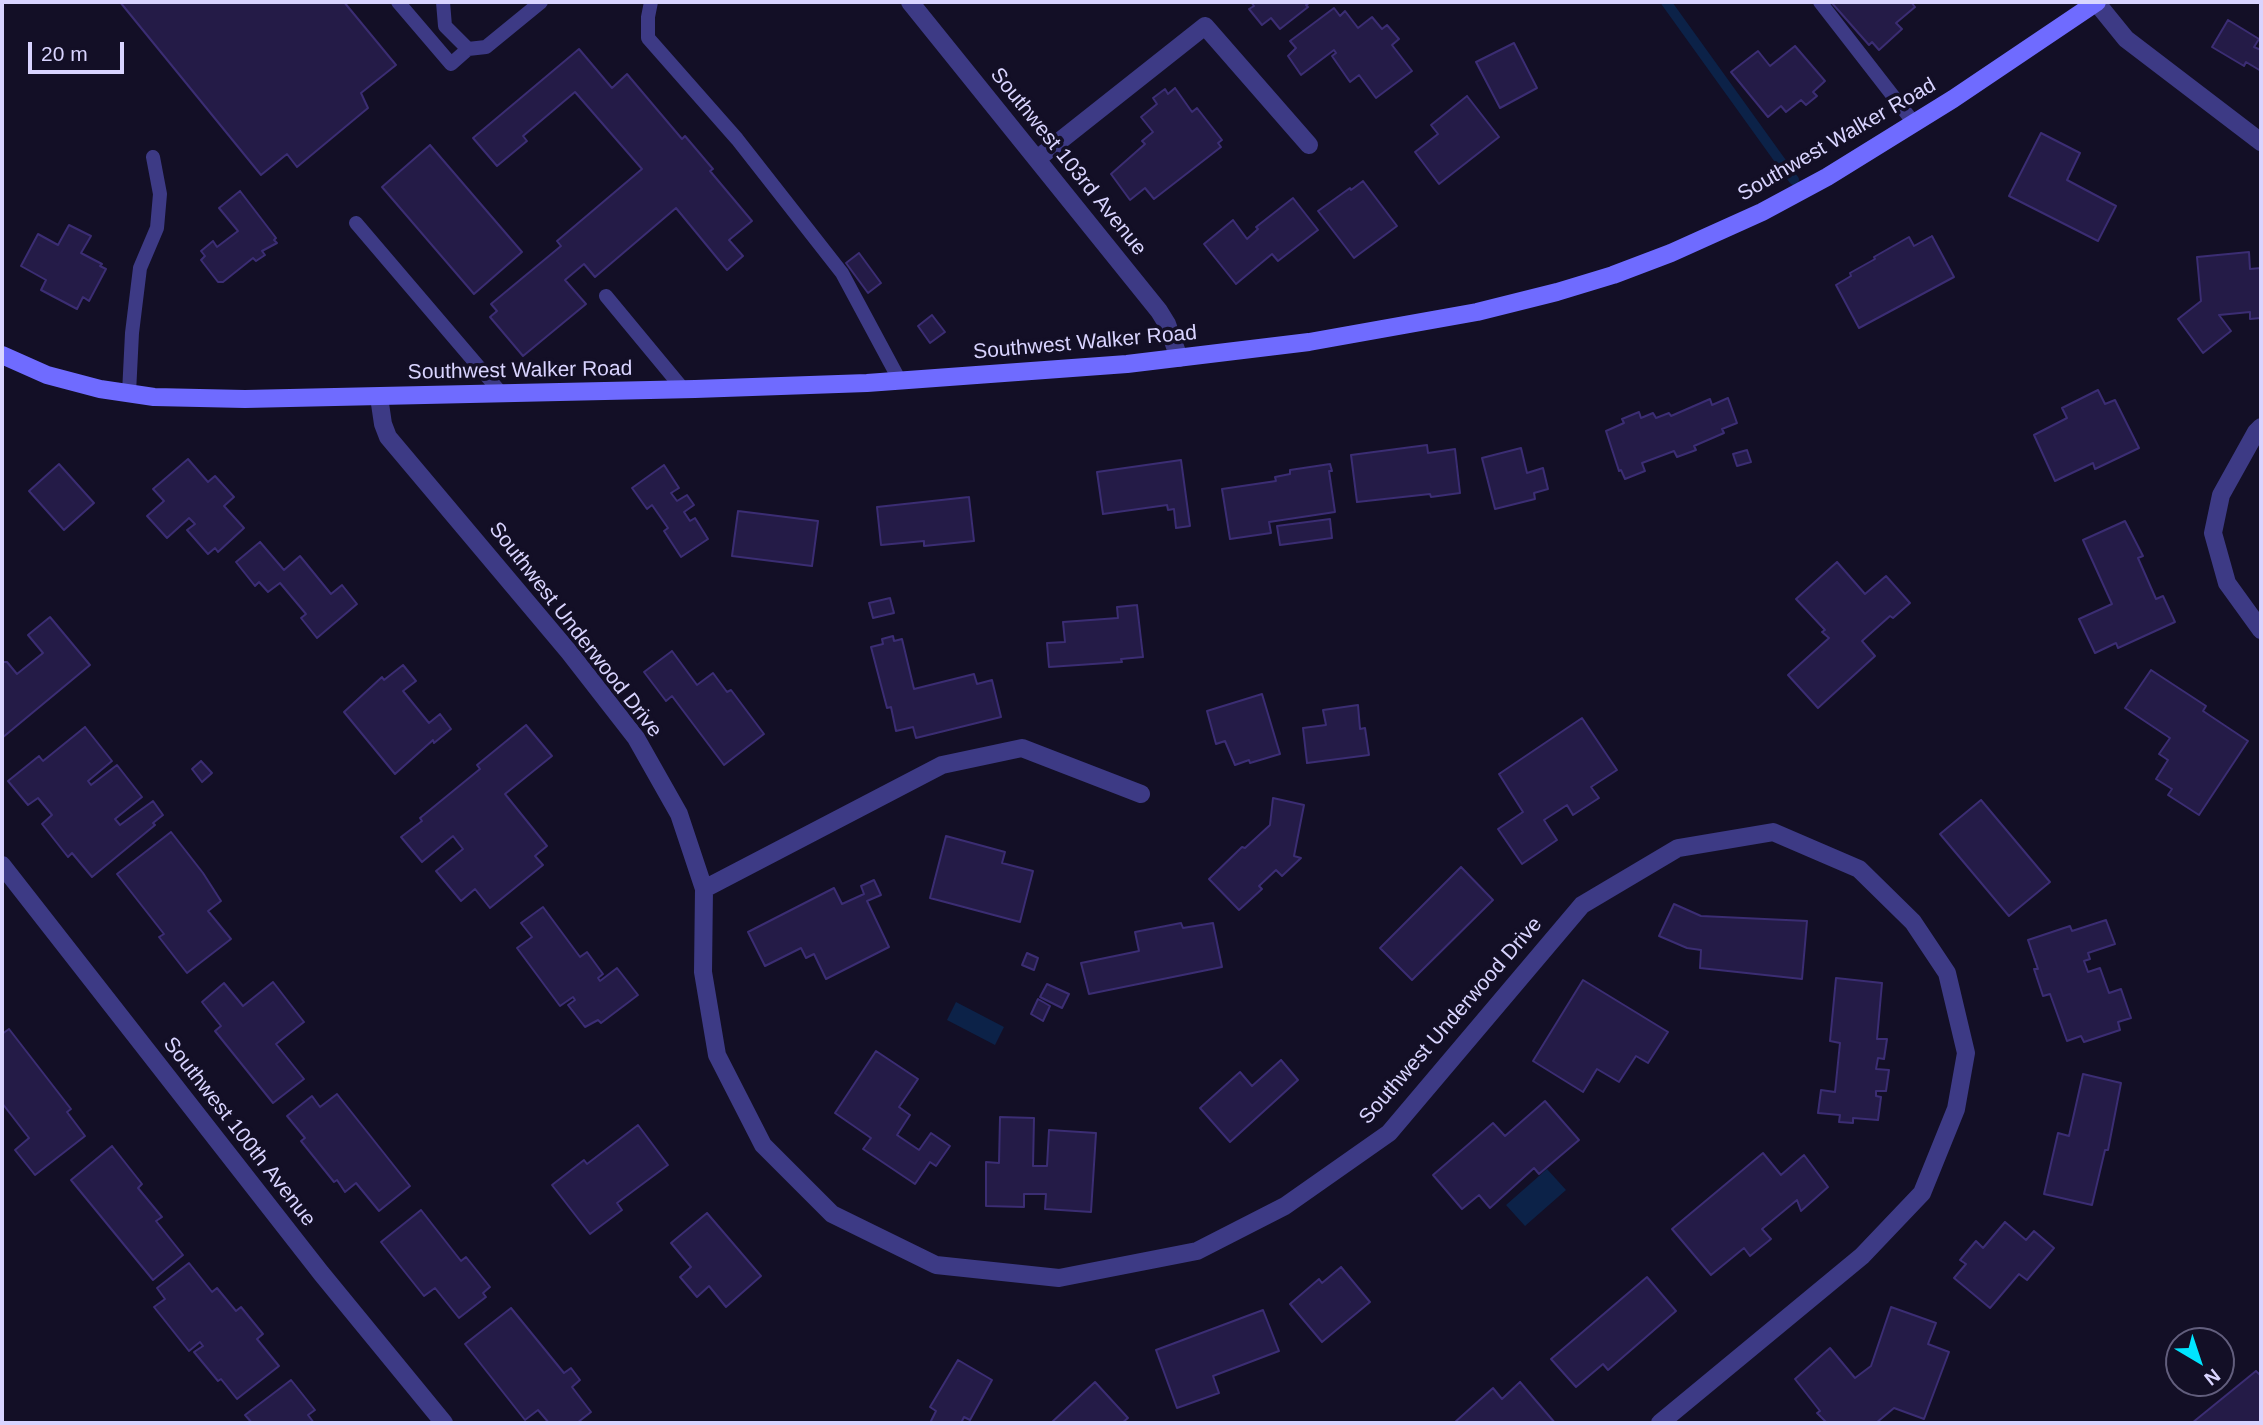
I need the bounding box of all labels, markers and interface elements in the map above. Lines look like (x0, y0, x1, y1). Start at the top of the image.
scale bar (32, 28, 128, 72)
text: 20 m (41, 42, 88, 65)
street label: Southwest 103rd Avenue (984, 63, 1152, 261)
street label: Southwest Walker Road (1733, 73, 1941, 207)
street label: Southwest Walker Road (972, 321, 1198, 365)
street label: Southwest Walker Road (408, 356, 632, 386)
street label: Southwest Underwood Drive (483, 517, 667, 743)
street label: Southwest Underwood Drive (1354, 912, 1548, 1130)
street label: Southwest 100th Avenue (157, 1032, 321, 1232)
north arrow (2165, 1327, 2235, 1397)
text: N (2200, 1365, 2224, 1390)

